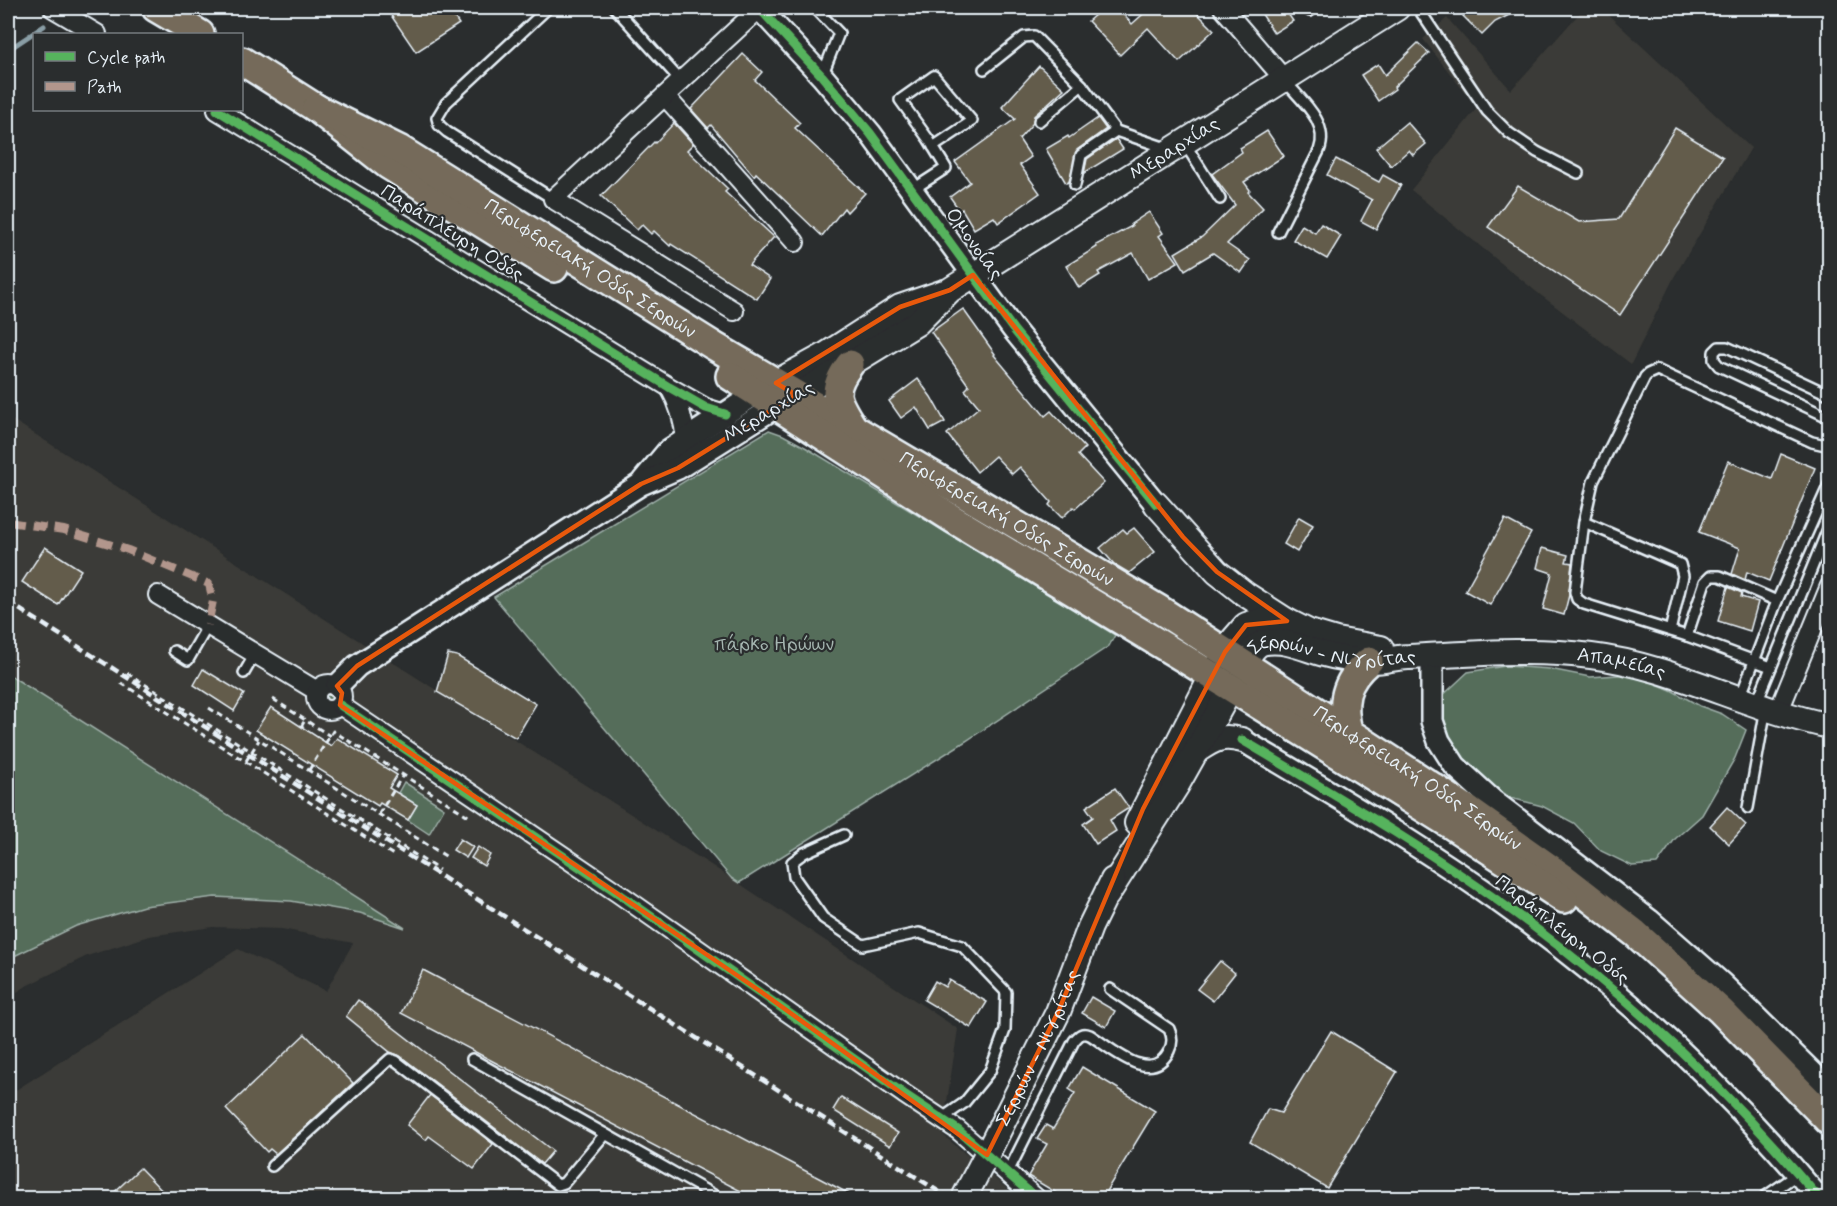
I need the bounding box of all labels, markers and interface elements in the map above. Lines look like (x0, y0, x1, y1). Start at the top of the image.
legend (33, 33, 243, 111)
text: Cycle path (87, 46, 165, 70)
text: Path (87, 76, 122, 100)
street label: Μεραρχίας (1124, 110, 1225, 187)
street label: Παράπλευρη Οδός (375, 178, 529, 288)
street label: Περιφερειακή Οδός Σερρών (479, 192, 701, 345)
street label: Ομονοίας (939, 202, 1010, 286)
street label: Μεραρχίας (718, 374, 820, 450)
street label: Περιφερειακή Οδός Σερρών (894, 445, 1119, 593)
street label: Σερρών - Νιγρίτας (1241, 628, 1417, 675)
park label: πάρκο Ηρώων (714, 631, 834, 658)
street label: Απαμείας (1576, 641, 1669, 686)
street label: Περιφερειακή Οδός Σερρών (1308, 699, 1528, 857)
street label: Παράπλευρη Οδός (1489, 869, 1635, 991)
street label: Σερρών - Νιγρίτας (989, 966, 1086, 1131)

